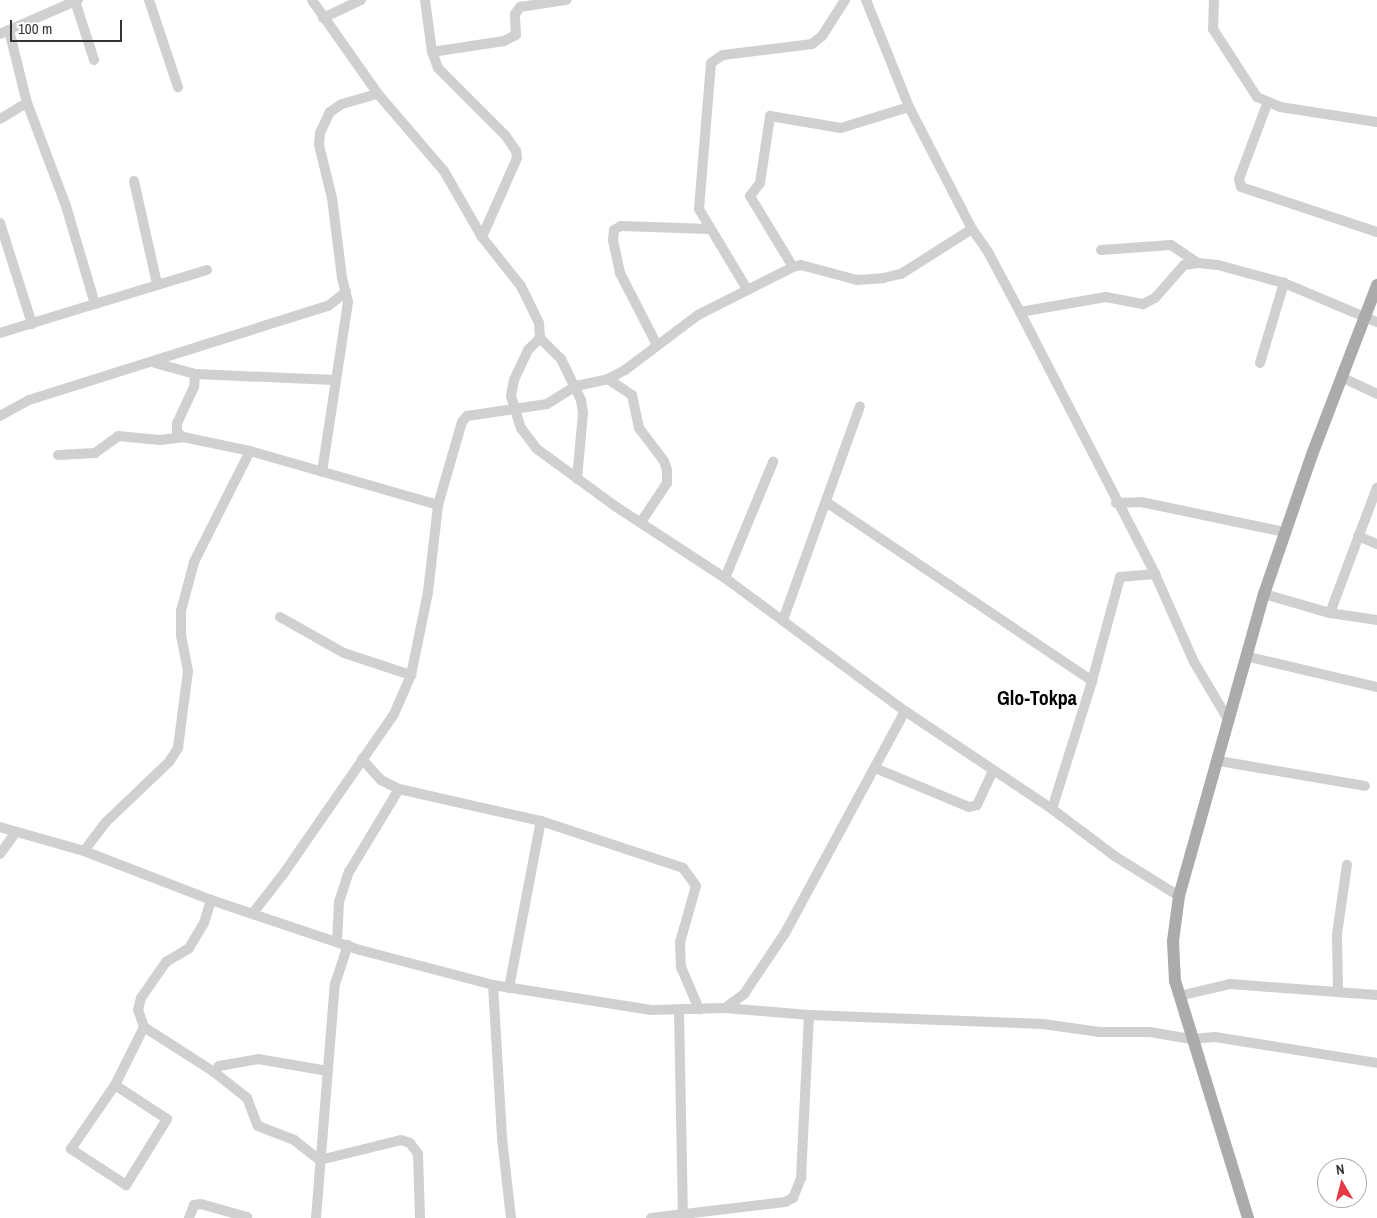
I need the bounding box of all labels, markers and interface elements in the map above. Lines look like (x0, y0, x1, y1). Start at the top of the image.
scale bar (12, 10, 125, 42)
text: 100 m (18, 18, 52, 39)
district label: Glo-Tokpa (997, 685, 1077, 709)
north arrow (1317, 1158, 1367, 1208)
text: N (1335, 1160, 1345, 1179)

